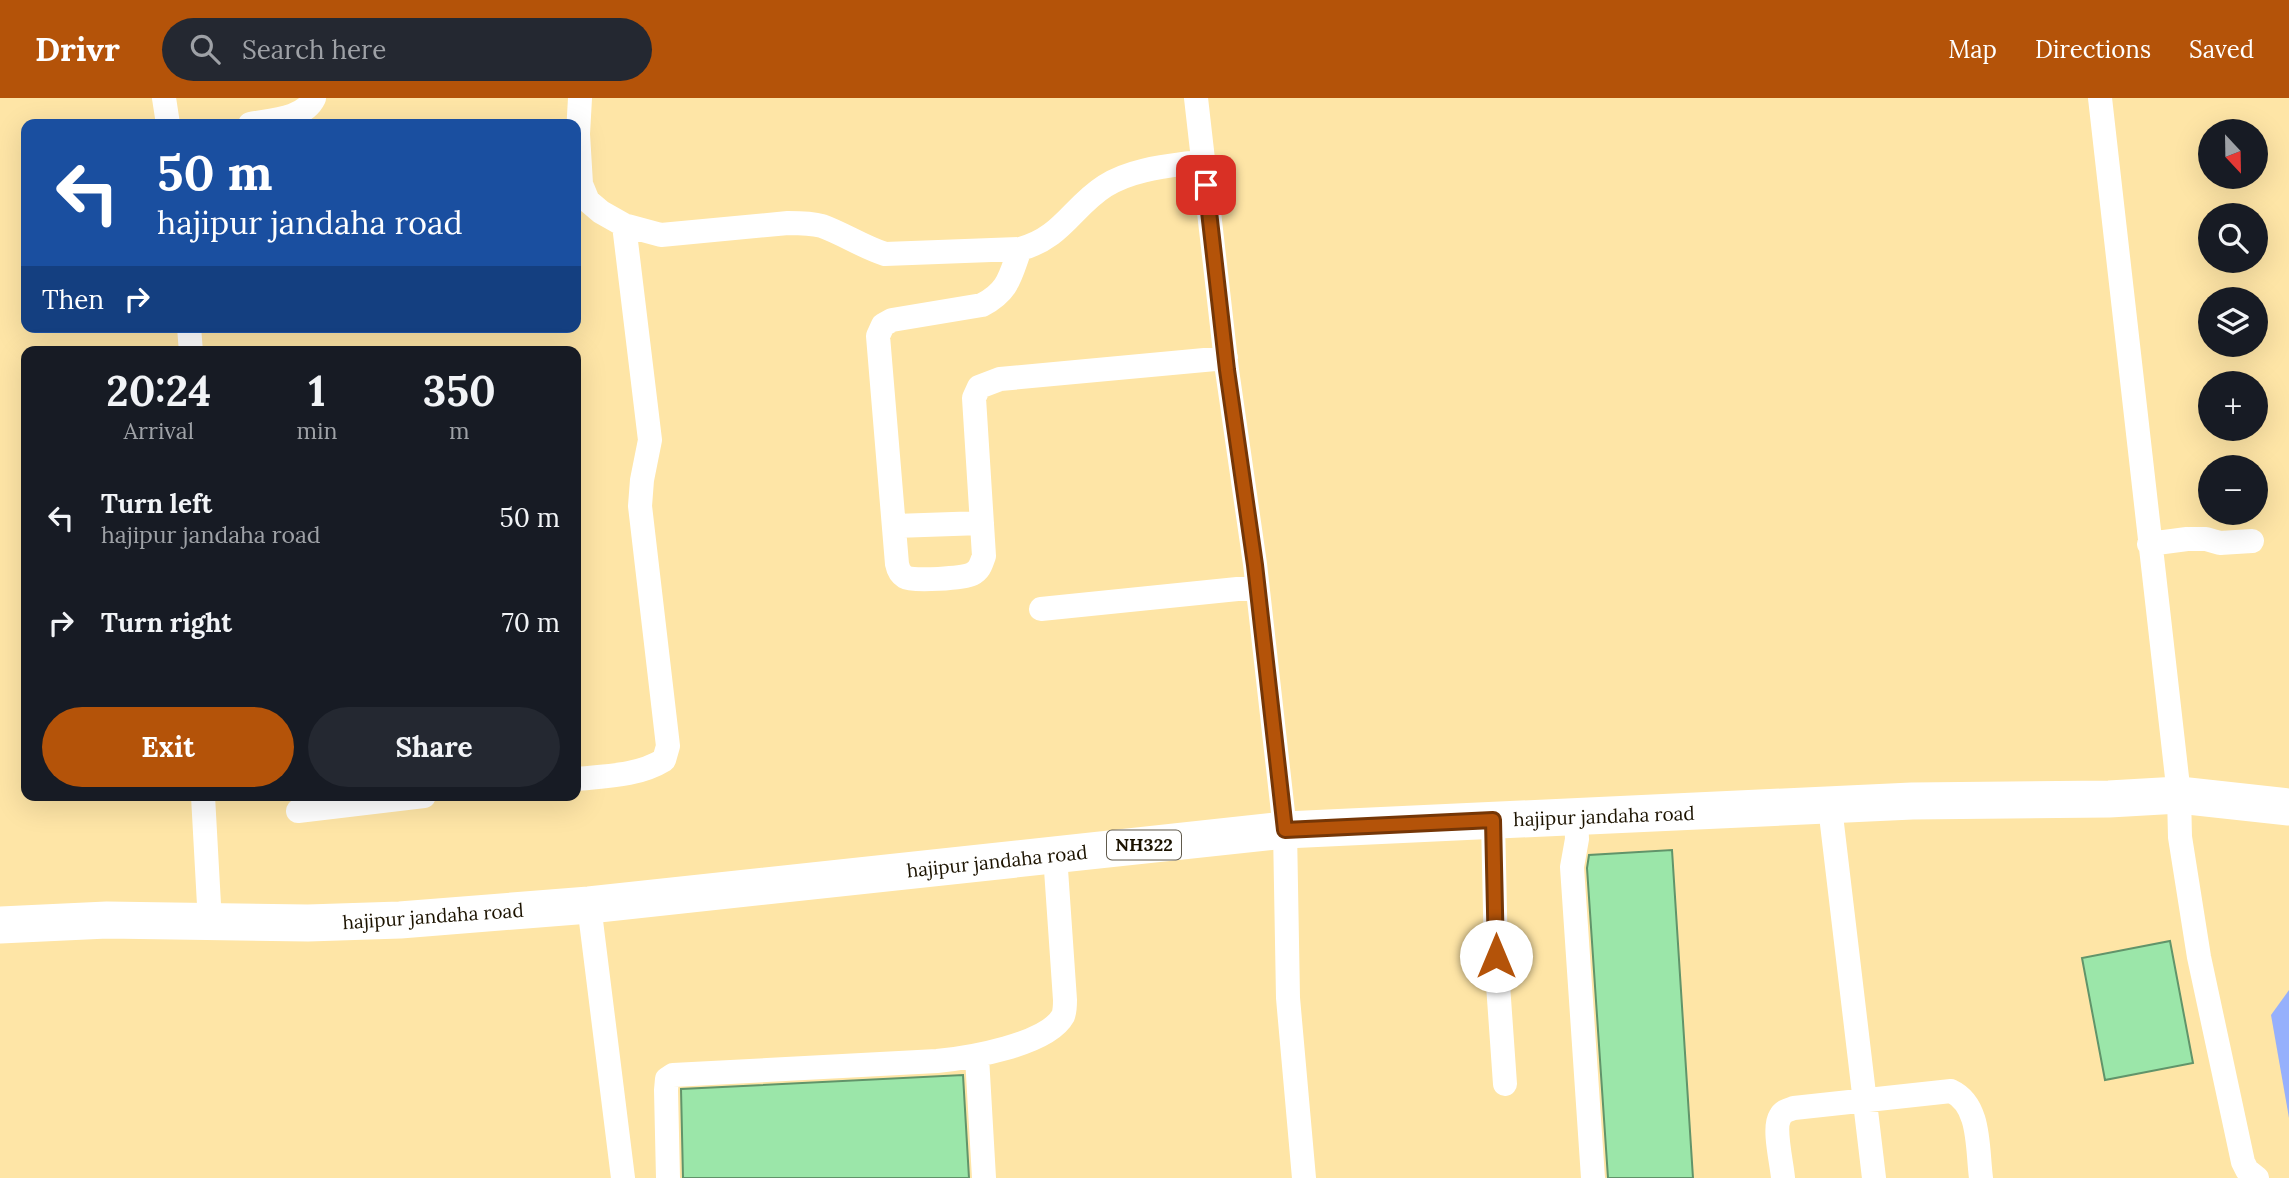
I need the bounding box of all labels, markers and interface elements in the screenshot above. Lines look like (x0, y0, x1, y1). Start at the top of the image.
search box (162, 18, 652, 81)
text: Drivr (35, 28, 120, 70)
icon: search (186, 30, 224, 68)
text: Search here (242, 33, 386, 66)
text: Map (1948, 34, 1997, 65)
text: Directions (2035, 34, 2151, 65)
text: Saved (2189, 34, 2254, 65)
north arrow (2198, 119, 2268, 189)
map controls (2198, 119, 2268, 525)
text: 50 m (157, 141, 273, 203)
icon: left (42, 147, 133, 238)
pin (1176, 155, 1236, 215)
icon: arrive (1187, 166, 1225, 204)
text: hajipur jandaha road (157, 202, 463, 243)
button: search (2198, 203, 2268, 273)
icon: right (118, 280, 156, 318)
text: Then (42, 283, 104, 316)
button: layers (2198, 287, 2268, 357)
text: 20:24 (106, 364, 211, 418)
text: 1 (308, 364, 326, 418)
text: 350 (423, 364, 496, 418)
button: + (2198, 371, 2268, 441)
text: Arrival (124, 416, 194, 445)
text: min (297, 416, 338, 445)
text: m (449, 416, 470, 445)
button: − (2198, 455, 2268, 525)
text: Turn left (101, 487, 212, 520)
icon: left (42, 499, 80, 537)
text: 50 m (500, 501, 560, 534)
text: hajipur jandaha road (101, 520, 321, 549)
icon: right (42, 604, 80, 642)
text: Turn right (101, 606, 232, 639)
text: 70 m (502, 606, 560, 639)
button: Exit (42, 707, 294, 787)
button: Share (308, 707, 560, 787)
street label: hajipur jandaha road (1513, 801, 1695, 831)
road number: NH322 (1107, 830, 1181, 860)
street label: hajipur jandaha road (906, 840, 1088, 882)
street label: hajipur jandaha road (342, 898, 524, 934)
position arrow (1459, 919, 1533, 993)

